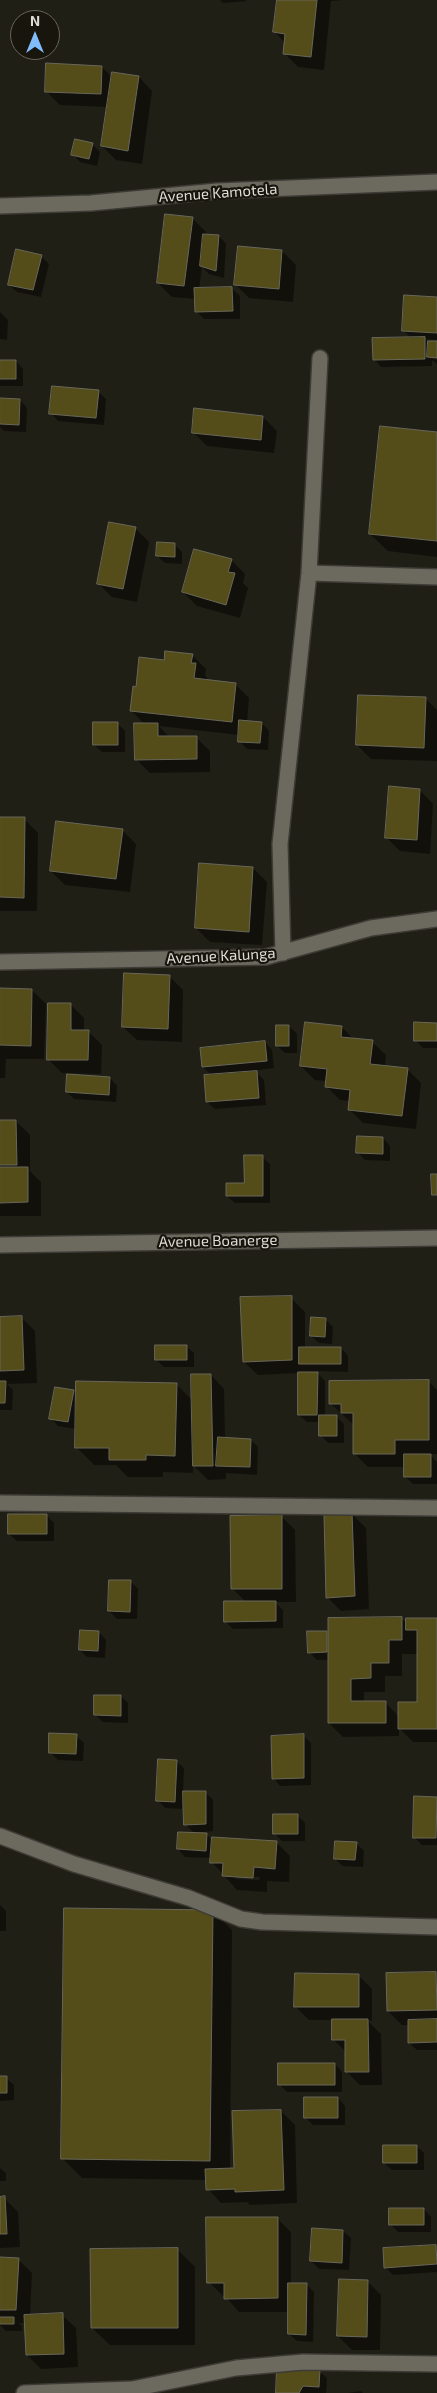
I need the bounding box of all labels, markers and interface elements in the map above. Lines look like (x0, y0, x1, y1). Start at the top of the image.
north arrow (10, 10, 60, 60)
text: N (30, 12, 40, 29)
street label: Avenue Kamotela (158, 180, 278, 206)
street label: Avenue Kalunga (166, 944, 276, 968)
street label: Avenue Boanerge (158, 1231, 278, 1251)

